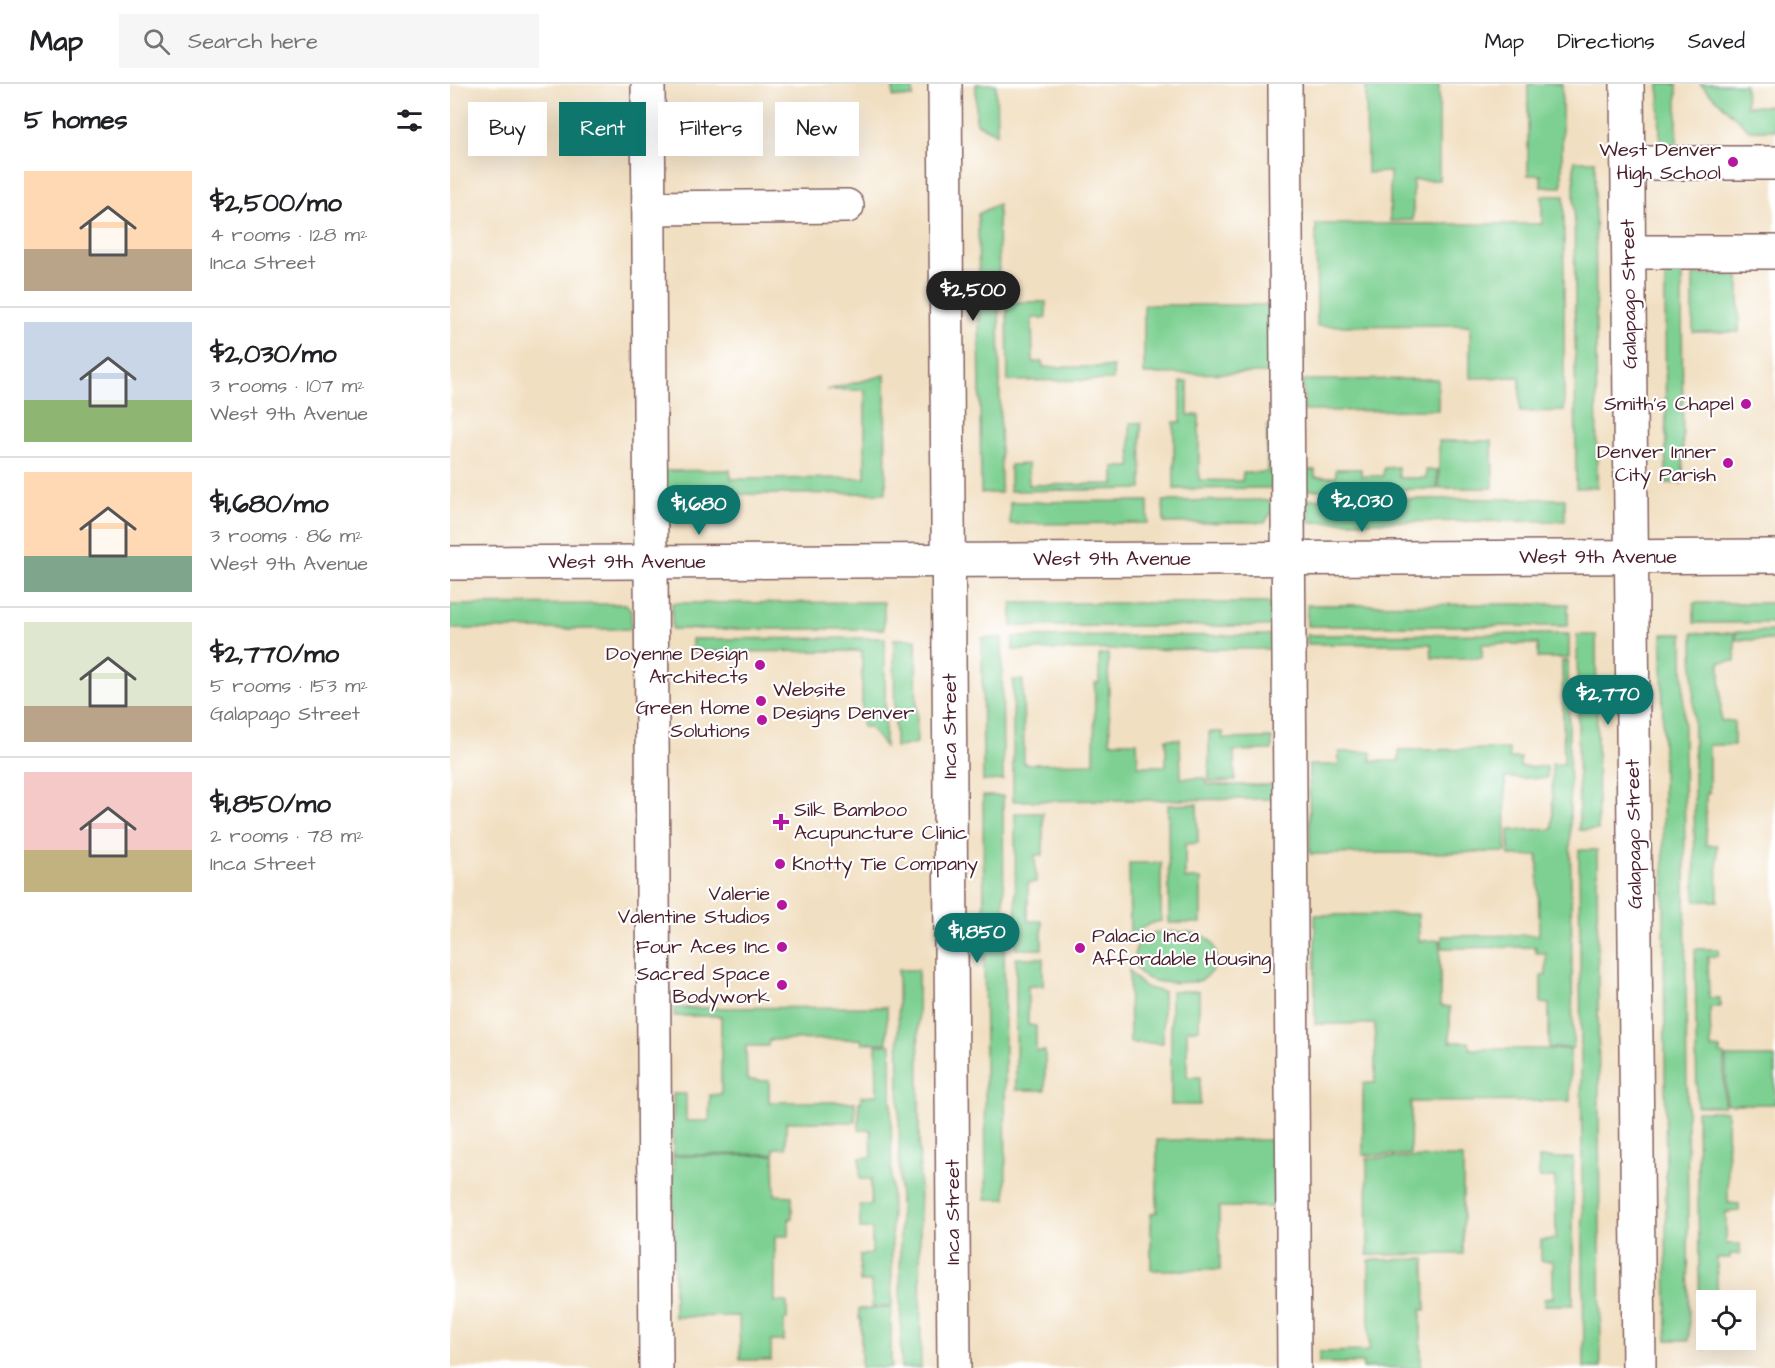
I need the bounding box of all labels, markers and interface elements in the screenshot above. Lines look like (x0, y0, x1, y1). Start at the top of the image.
search box (119, 14, 539, 68)
text: Map (30, 22, 83, 61)
icon: search (140, 25, 173, 58)
text: Search here (188, 26, 318, 57)
text: Map (1484, 27, 1524, 56)
text: Directions (1557, 27, 1655, 56)
text: Saved (1688, 27, 1745, 56)
text: 5 homes (24, 102, 128, 138)
chip: Buy (468, 102, 547, 156)
chip: Rent (559, 102, 646, 156)
chip: Filters (658, 102, 763, 156)
chip: New (775, 102, 859, 156)
icon: filters (393, 104, 426, 137)
place label: West Denver High School (1599, 136, 1721, 188)
marker: West Denver High School (1726, 155, 1740, 169)
text: $2,500/mo (210, 185, 342, 221)
icon: home (72, 195, 144, 267)
street label: Galapago Street (1614, 219, 1645, 369)
text: 4 rooms · 128 m² (210, 221, 368, 249)
text: Inca Street (210, 249, 316, 277)
pin: $2,500 (924, 271, 1022, 322)
text: $2,500 (940, 276, 1006, 304)
text: $2,030/mo (210, 336, 337, 372)
icon: home (72, 346, 144, 418)
text: 3 rooms · 107 m² (210, 372, 365, 400)
place label: Smith's Chapel (1604, 390, 1734, 418)
marker: Smith's Chapel (1739, 397, 1753, 411)
text: West 9th Avenue (210, 400, 368, 428)
place label: Denver Inner City Parish (1597, 438, 1716, 490)
marker: Denver Inner City Parish (1721, 456, 1735, 470)
pin: $2,030 (1313, 482, 1411, 533)
pin: $1,680 (650, 485, 748, 536)
text: $1,680/mo (210, 486, 329, 522)
text: $2,030 (1331, 487, 1393, 515)
text: $1,680 (671, 490, 727, 518)
icon: home (72, 496, 144, 568)
text: 3 rooms · 86 m² (210, 522, 363, 550)
street label: West 9th Avenue (1519, 543, 1677, 571)
street label: West 9th Avenue (1033, 545, 1191, 573)
street label: West 9th Avenue (548, 548, 706, 576)
text: West 9th Avenue (210, 550, 368, 578)
text: $2,770/mo (210, 636, 339, 672)
place label: Doyenne Design Architects (606, 640, 748, 691)
icon: home (72, 646, 144, 718)
marker: Doyenne Design Architects (753, 658, 767, 672)
text: 5 rooms · 153 m² (210, 672, 368, 700)
street label: Inca Street (936, 673, 964, 779)
pin: $2,770 (1559, 675, 1657, 726)
place label: Website Designs Denver (773, 676, 914, 728)
text: $2,770 (1576, 680, 1640, 708)
place label: Green Home Solutions (636, 694, 750, 745)
marker: Website Designs Denver (754, 694, 768, 708)
text: Galapago Street (210, 700, 360, 728)
marker: Green Home Solutions (755, 713, 769, 727)
street label: Galapago Street (1619, 759, 1650, 909)
text: $1,850/mo (210, 786, 331, 822)
icon: home (72, 796, 144, 868)
place label: Silk Bamboo Acupuncture Clinic (794, 796, 968, 847)
marker: Silk Bamboo Acupuncture Clinic (772, 813, 790, 831)
text: 2 rooms · 78 m² (210, 822, 364, 850)
text: Inca Street (210, 850, 316, 878)
place label: Knotty Tie Company (792, 850, 978, 879)
marker: Knotty Tie Company (773, 857, 787, 871)
place label: Valerie Valentine Studios (618, 880, 770, 931)
marker: Valerie Valentine Studios (775, 898, 789, 912)
pin: $1,850 (928, 913, 1026, 964)
text: $1,850 (949, 918, 1006, 946)
place label: Palacio Inca Affordable Housing (1092, 922, 1271, 974)
place label: Four Aces Inc (636, 933, 770, 961)
marker: Four Aces Inc (775, 940, 789, 954)
marker: Palacio Inca Affordable Housing (1073, 941, 1087, 955)
place label: Sacred Space Bodywork (637, 960, 770, 1012)
marker: Sacred Space Bodywork (775, 978, 789, 992)
street label: Inca Street (939, 1159, 967, 1265)
map controls (1696, 1290, 1756, 1350)
button: locate (1696, 1290, 1756, 1350)

